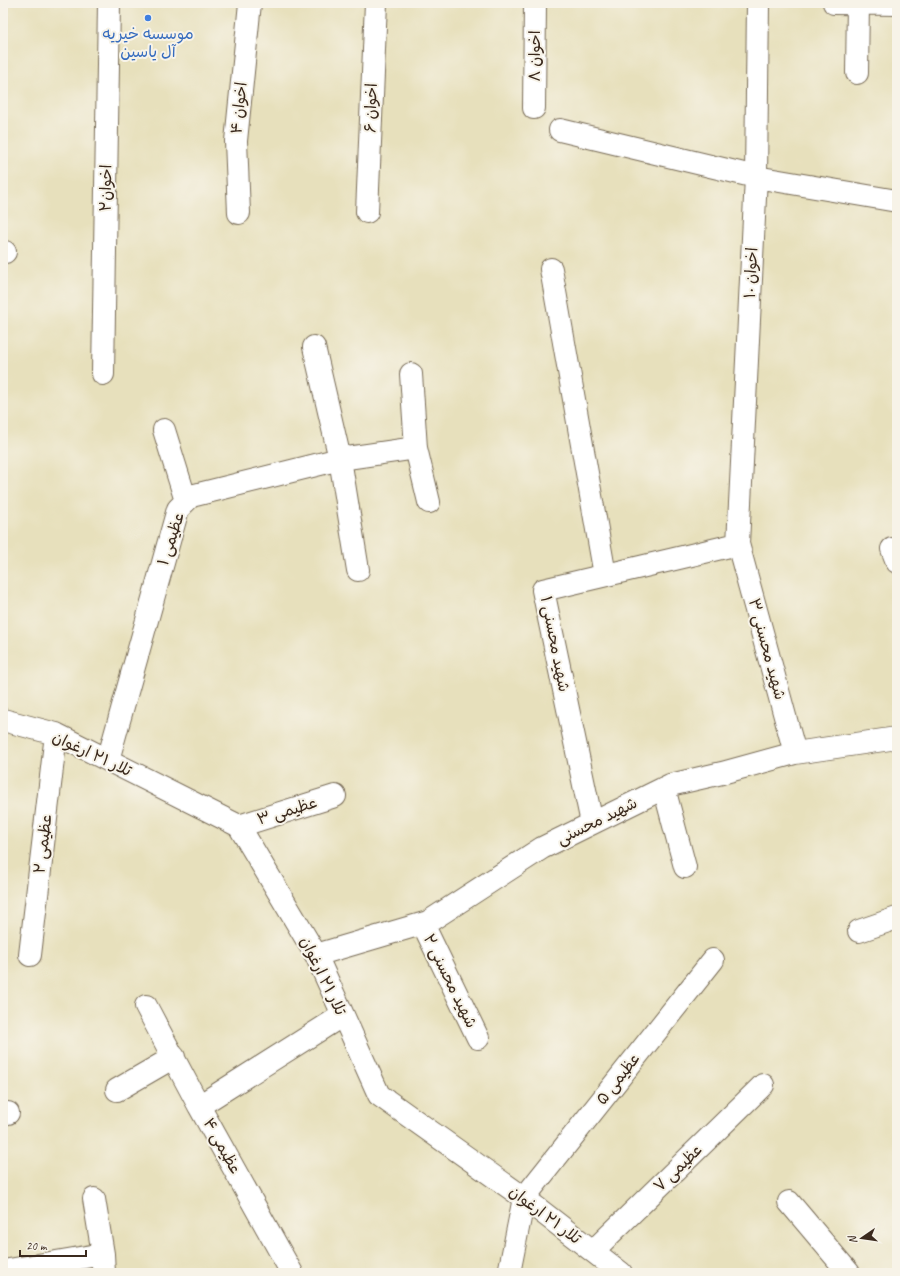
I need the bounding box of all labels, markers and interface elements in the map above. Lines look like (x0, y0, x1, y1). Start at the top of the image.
marker: موسسه خیریه آل یاسین (143, 13, 153, 23)
place label: موسسه خیریه آل یاسین (102, 24, 194, 62)
street label: اخوان ۸ (525, 30, 545, 82)
street label: اخوان ۴ (226, 81, 252, 135)
street label: اخوان ۶ (360, 83, 382, 133)
street label: اخوان۲ (96, 164, 116, 212)
street label: اخوان ۱۰ (740, 247, 762, 299)
street label: عظیمی ۱ (153, 510, 189, 568)
street label: شهید محسنی ۱ (536, 594, 574, 694)
street label: شهید محسنی ۳ (744, 596, 790, 702)
street label: تلار ۲۱ ارغوان (49, 727, 135, 781)
street label: عظیمی ۳ (254, 792, 320, 830)
street label: شهید محسنی (553, 793, 641, 849)
street label: عظیمی ۲ (29, 813, 57, 875)
street label: شهید محسنی ۲ (419, 931, 481, 1031)
street label: تلار ۲۱ ارغوان (295, 933, 351, 1019)
street label: عظیمی ۵ (592, 1049, 644, 1109)
street label: عظیمی ۴ (199, 1115, 245, 1177)
street label: عظیمی ۷ (649, 1140, 707, 1196)
street label: تلار ۲۱ ارغوان (505, 1181, 585, 1249)
north arrow (842, 1218, 882, 1258)
scale bar (20, 1232, 86, 1258)
text: N (844, 1233, 860, 1245)
text: 20 m (26, 1238, 48, 1254)

